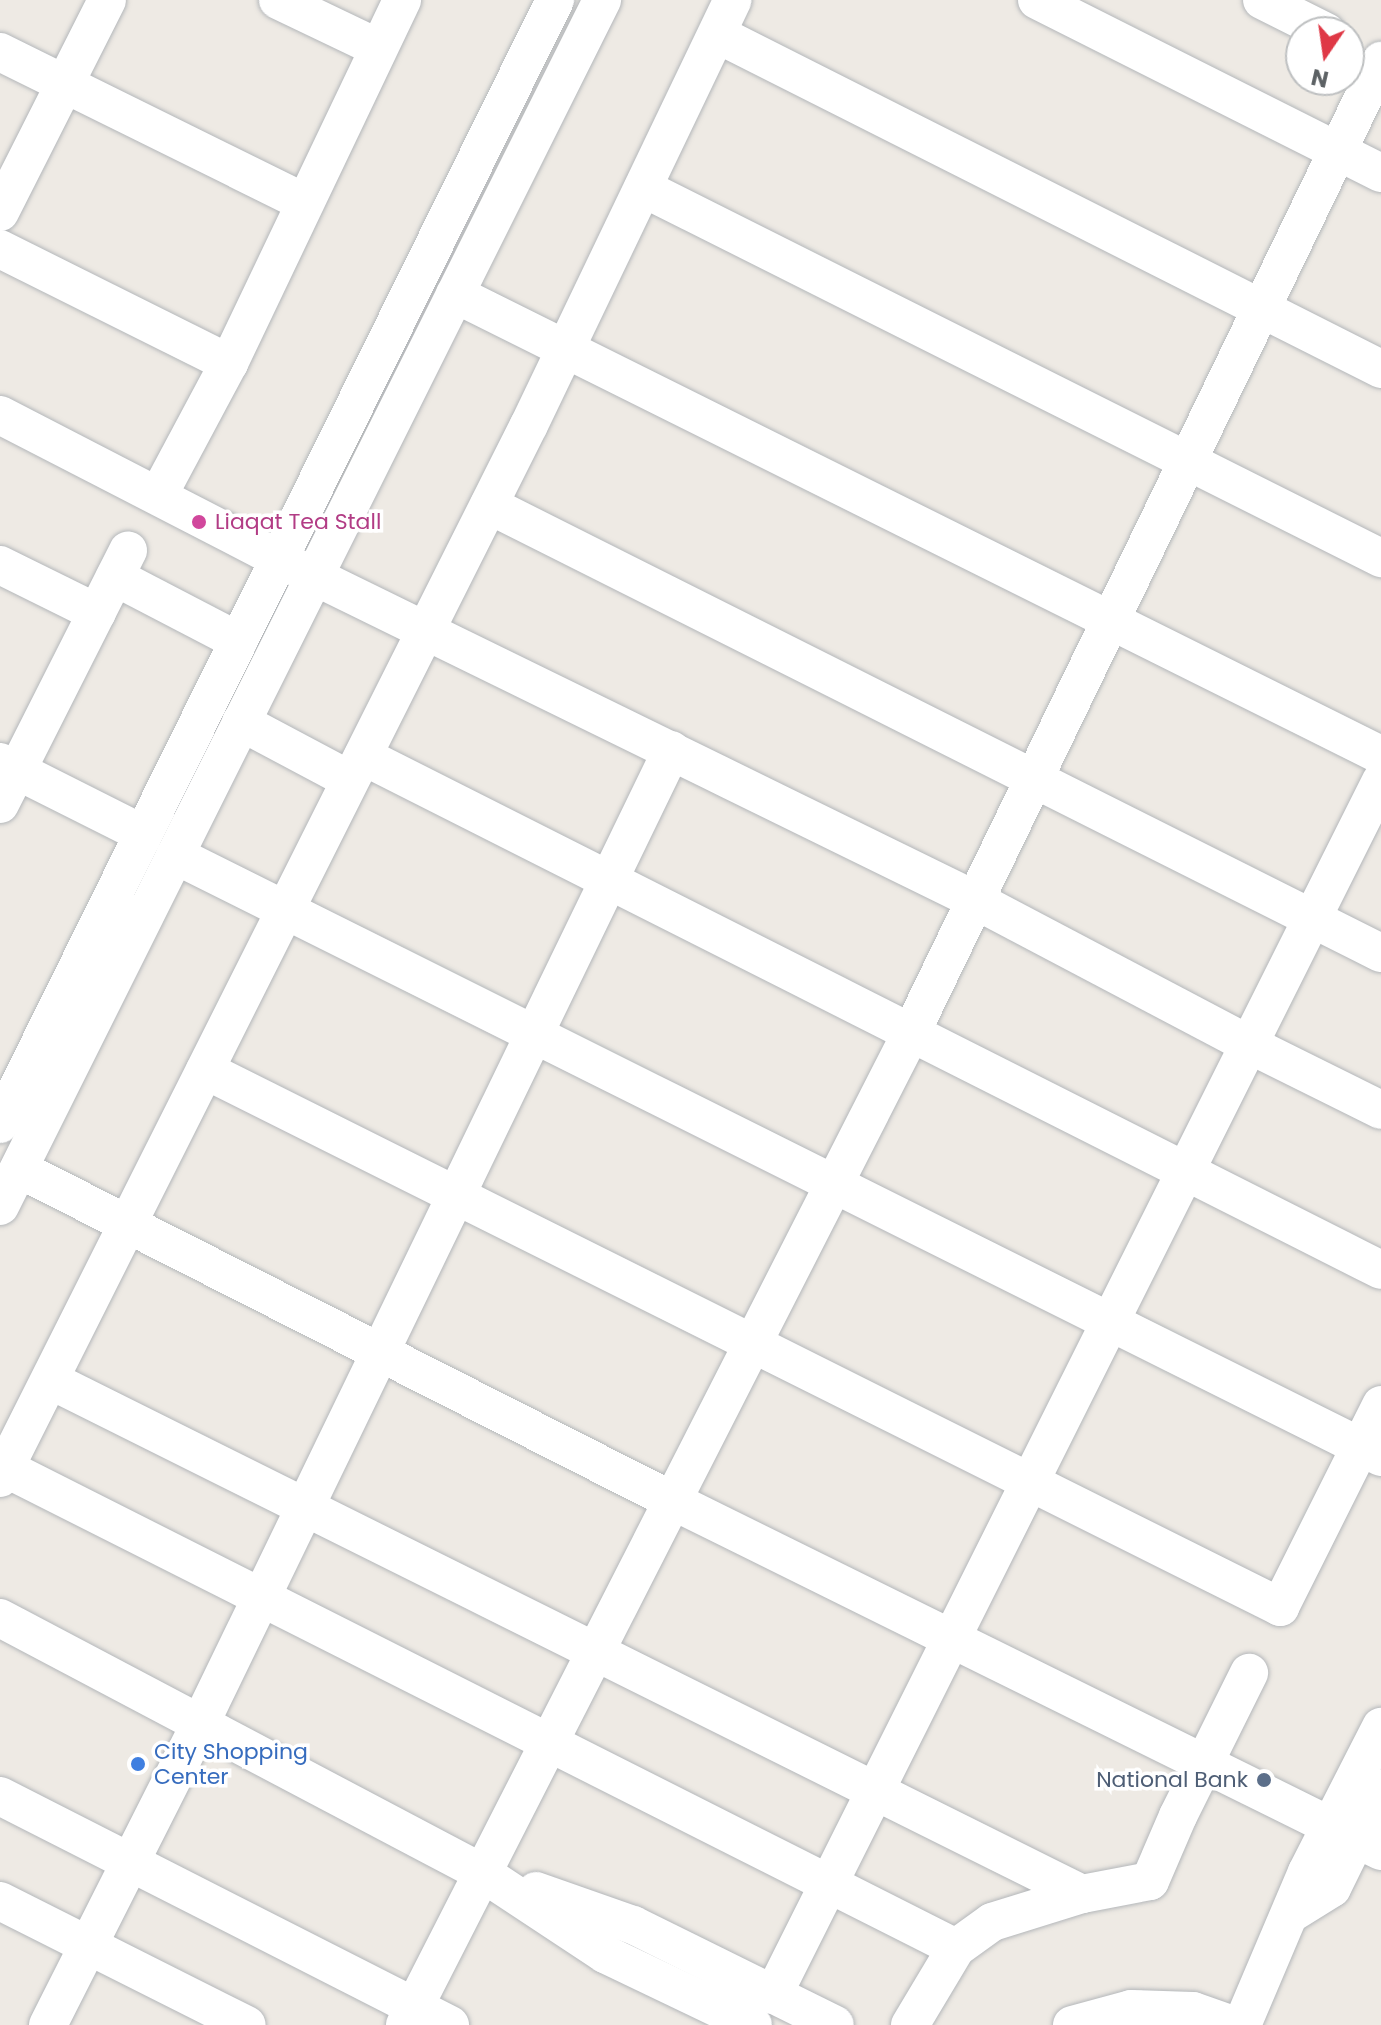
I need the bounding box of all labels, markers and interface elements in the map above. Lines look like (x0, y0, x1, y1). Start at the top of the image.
north arrow (1285, 16, 1365, 96)
text: N (1308, 61, 1331, 95)
place label: Liaqat Tea Stall (215, 509, 381, 535)
marker: Liaqat Tea Stall (190, 513, 208, 531)
place label: City Shopping Center (154, 1738, 308, 1790)
marker: City Shopping Center (129, 1755, 147, 1773)
place label: National Bank (1096, 1767, 1248, 1793)
marker: National Bank (1255, 1771, 1273, 1789)

